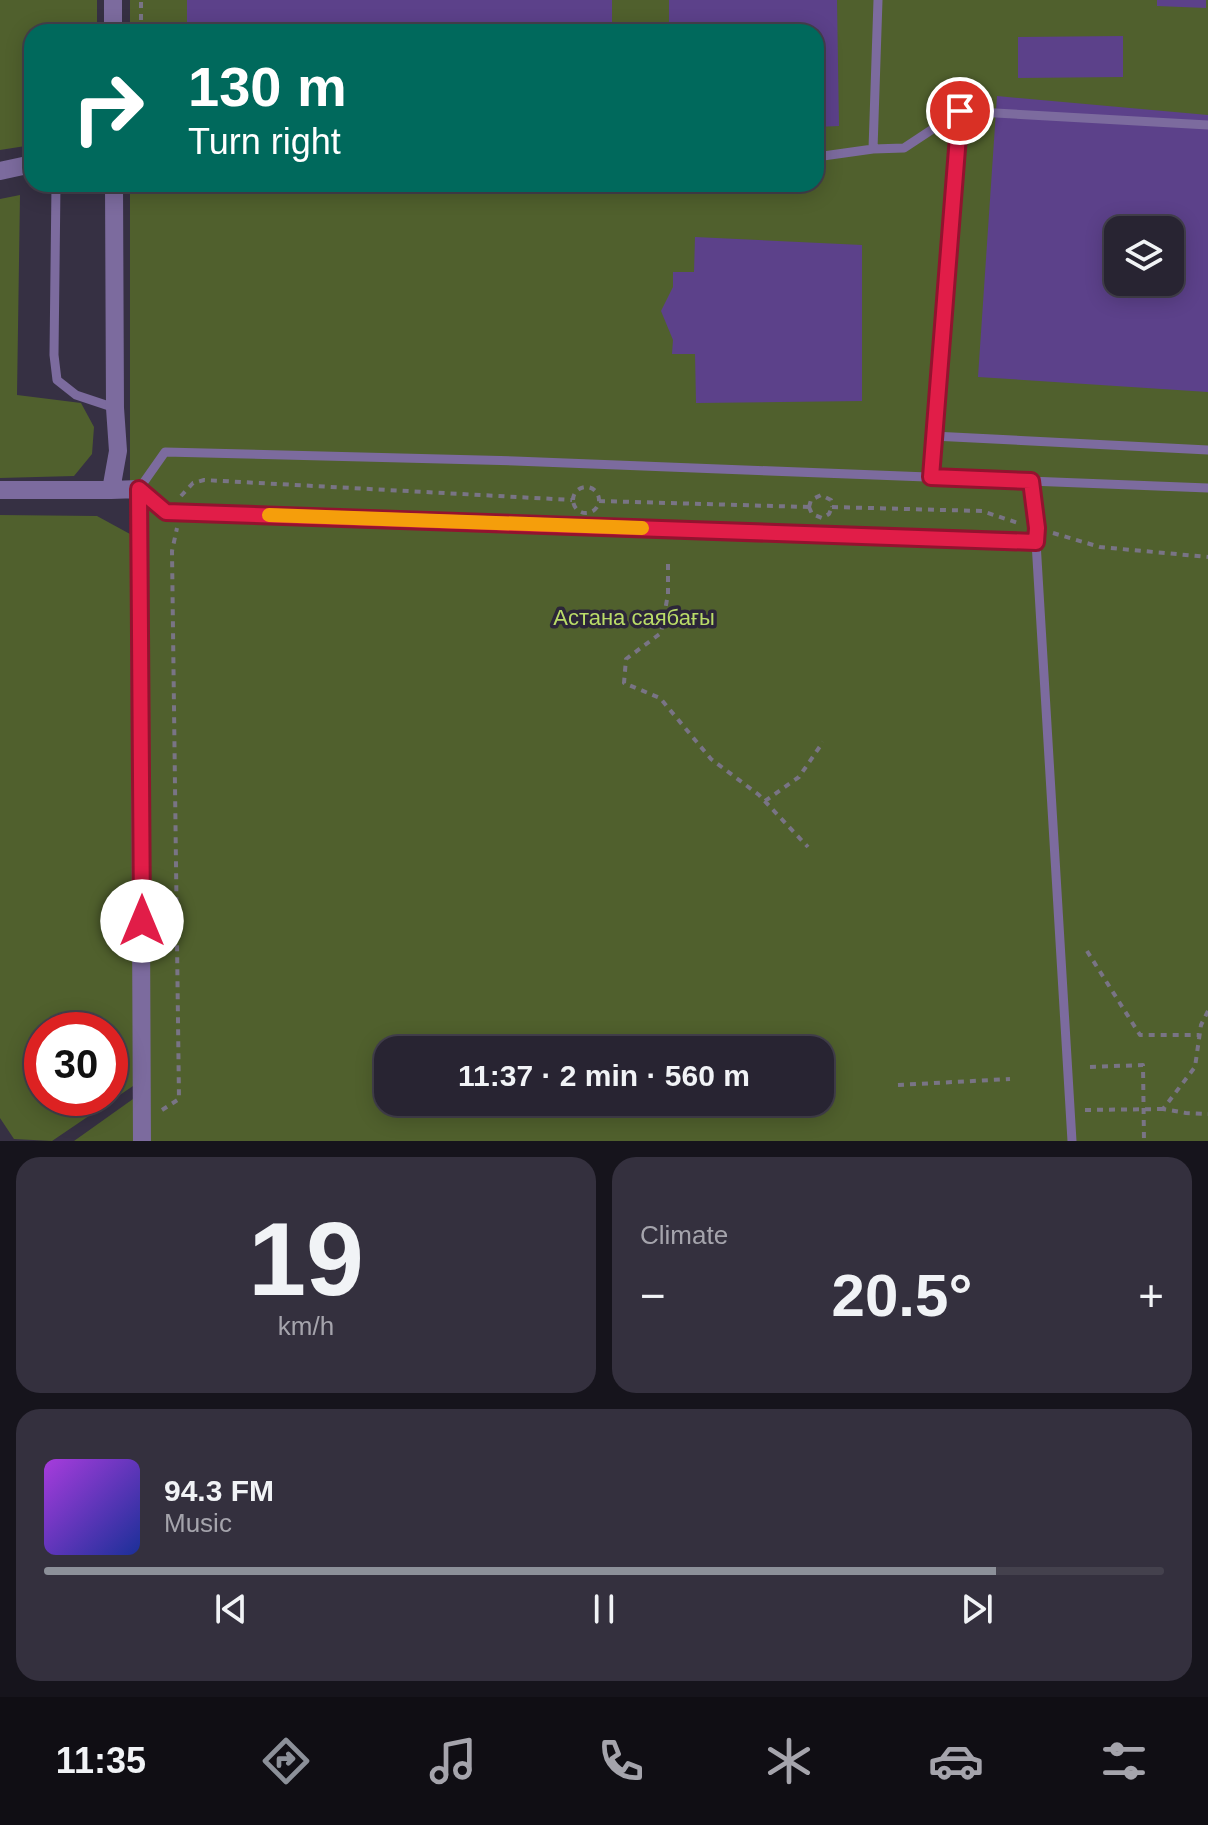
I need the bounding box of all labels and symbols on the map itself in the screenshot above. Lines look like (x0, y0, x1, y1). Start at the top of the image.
pin (926, 77, 994, 145)
park label: Астана саябағы (553, 605, 715, 630)
position arrow (100, 879, 184, 963)
speed limit sign: 30 (24, 1012, 128, 1116)

